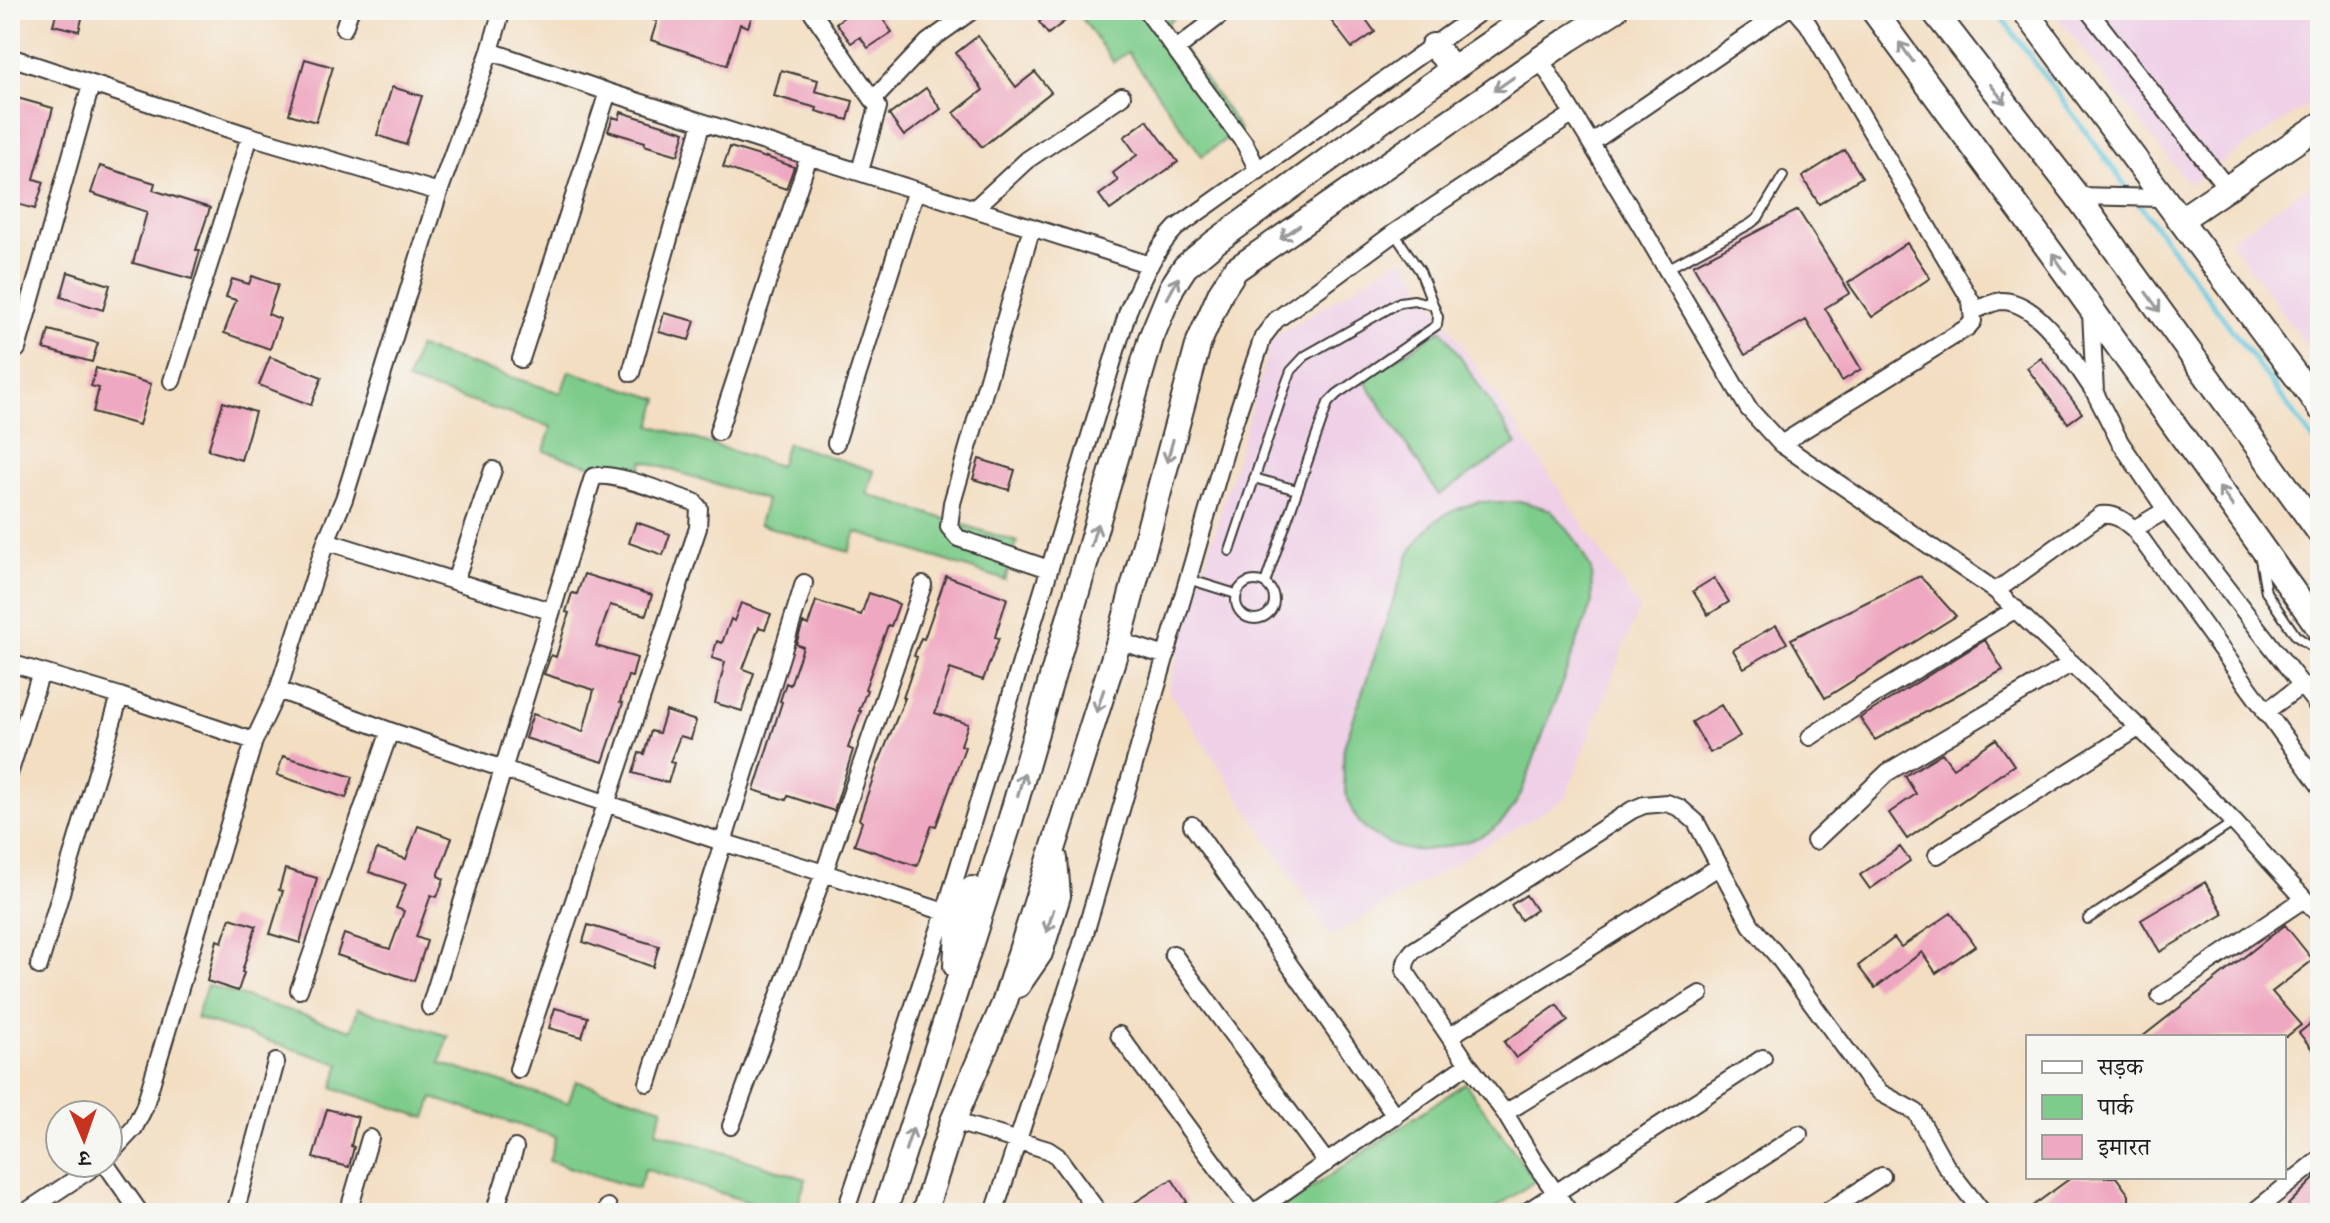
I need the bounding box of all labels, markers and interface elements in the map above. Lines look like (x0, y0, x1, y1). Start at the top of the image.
one-way arrow (1897, 42, 1914, 64)
one-way arrow (1493, 76, 1515, 92)
one-way arrow (1989, 83, 2007, 104)
one-way arrow (1279, 224, 1301, 240)
one-way arrow (2050, 252, 2067, 274)
one-way arrow (1166, 276, 1182, 300)
one-way arrow (2145, 291, 2161, 313)
one-way arrow (1161, 437, 1176, 463)
one-way arrow (2218, 487, 2235, 508)
one-way arrow (1087, 522, 1102, 548)
one-way arrow (1092, 688, 1107, 713)
one-way arrow (1014, 772, 1029, 798)
one-way arrow (1042, 908, 1057, 934)
legend (2026, 1035, 2286, 1179)
text: सड़क (2097, 1049, 2145, 1084)
text: पार्क (2097, 1089, 2135, 1124)
north arrow (44, 1099, 124, 1179)
one-way arrow (902, 1127, 917, 1152)
text: इमारत (2097, 1129, 2151, 1164)
text: उ (77, 1143, 93, 1175)

